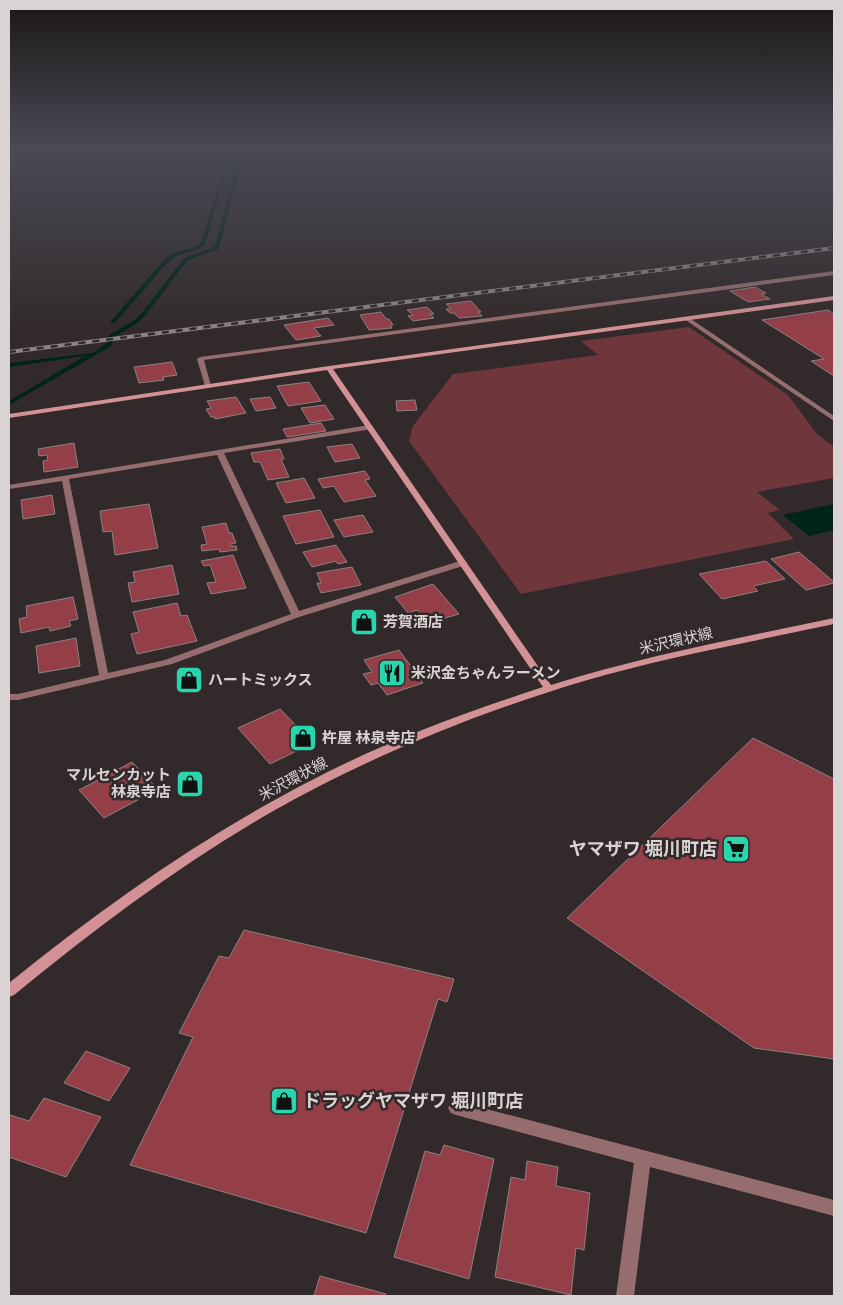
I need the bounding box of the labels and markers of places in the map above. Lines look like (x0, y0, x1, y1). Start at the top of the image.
shop icon: 芳賀酒店 (349, 607, 379, 637)
place label: 芳賀酒店 (383, 613, 443, 631)
restaurant icon: 米沢金ちゃんラーメン (377, 658, 407, 688)
place label: 米沢金ちゃんラーメン (411, 664, 560, 682)
shop icon: ハートミックス (174, 665, 204, 695)
place label: ハートミックス (208, 671, 313, 689)
shop icon: 杵屋 林泉寺店 (288, 723, 318, 753)
place label: 杵屋 林泉寺店 (322, 729, 415, 747)
place label: マルセンカット 林泉寺店 (66, 766, 171, 801)
shop icon: マルセンカット 林泉寺店 (175, 769, 205, 799)
supermarket icon: ヤマザワ 堀川町店 (721, 834, 751, 864)
place label: ヤマザワ 堀川町店 (569, 838, 717, 859)
shop icon: ドラッグヤマザワ 堀川町店 (269, 1086, 299, 1116)
place label: ドラッグヤマザワ 堀川町店 (303, 1090, 523, 1111)

